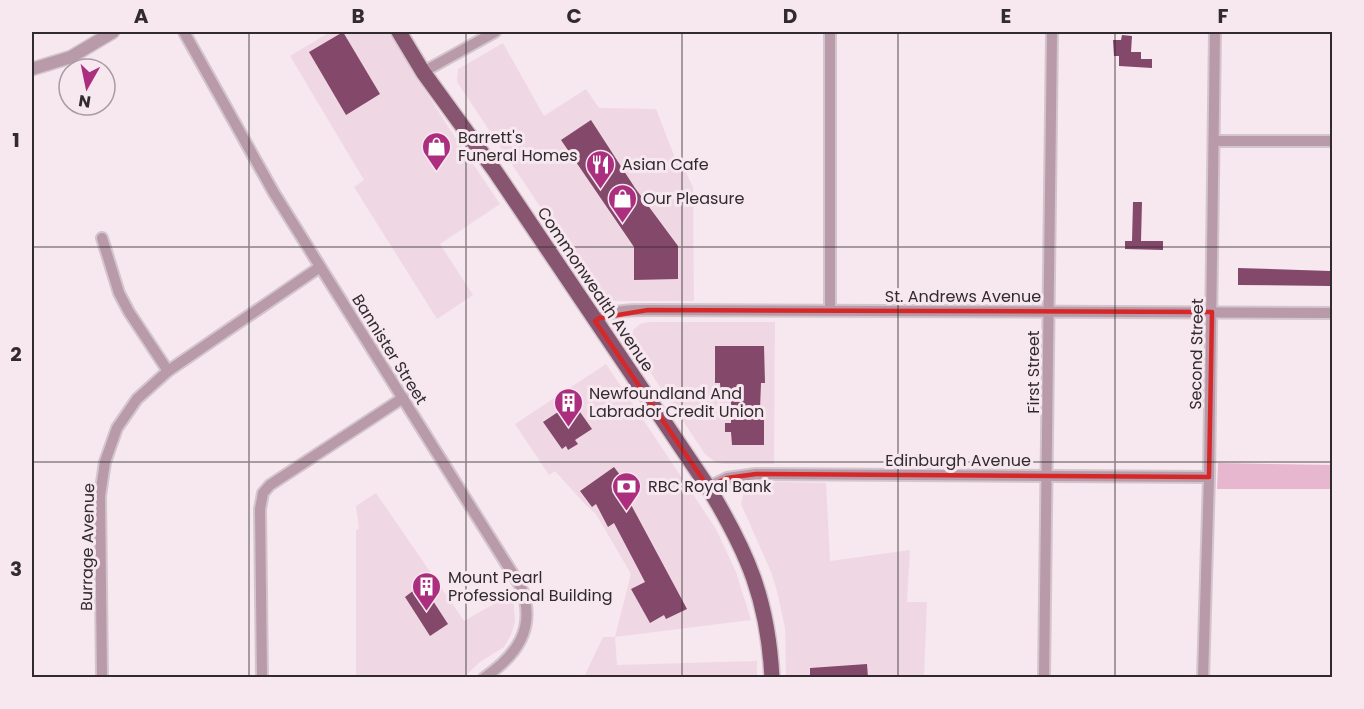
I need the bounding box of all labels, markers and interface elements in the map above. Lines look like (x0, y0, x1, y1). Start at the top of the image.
text: A (134, 2, 149, 30)
text: B (351, 2, 365, 30)
text: C (566, 2, 582, 30)
text: D (783, 2, 797, 30)
text: E (1001, 2, 1011, 30)
text: F (1218, 2, 1229, 30)
north arrow (57, 57, 117, 117)
text: N (77, 89, 92, 114)
text: 1 (12, 126, 20, 154)
place label: Barrett's Funeral Homes (458, 126, 578, 167)
shop icon: Barrett's Funeral Homes (421, 130, 453, 172)
restaurant icon: Asian Cafe (585, 148, 617, 190)
place label: Asian Cafe (622, 153, 709, 176)
shop icon: Our Pleasure (606, 182, 638, 224)
place label: Our Pleasure (643, 187, 745, 210)
street label: Commonwealth Avenue (532, 202, 659, 376)
street label: St. Andrews Avenue (885, 285, 1041, 308)
street label: Bannister Street (346, 290, 433, 409)
street label: Second Street (1184, 298, 1209, 410)
street label: First Street (1022, 330, 1045, 414)
text: 2 (10, 340, 22, 368)
place label: Newfoundland And Labrador Credit Union (589, 382, 764, 423)
building icon: Newfoundland And Labrador Credit Union (552, 386, 584, 428)
street label: Edinburgh Avenue (885, 449, 1031, 472)
bank icon: RBC Royal Bank (611, 470, 643, 512)
place label: RBC Royal Bank (648, 475, 772, 498)
street label: Burrage Avenue (75, 483, 100, 611)
text: 3 (10, 555, 22, 583)
place label: Mount Pearl Professional Building (448, 566, 613, 607)
building icon: Mount Pearl Professional Building (411, 570, 443, 612)

